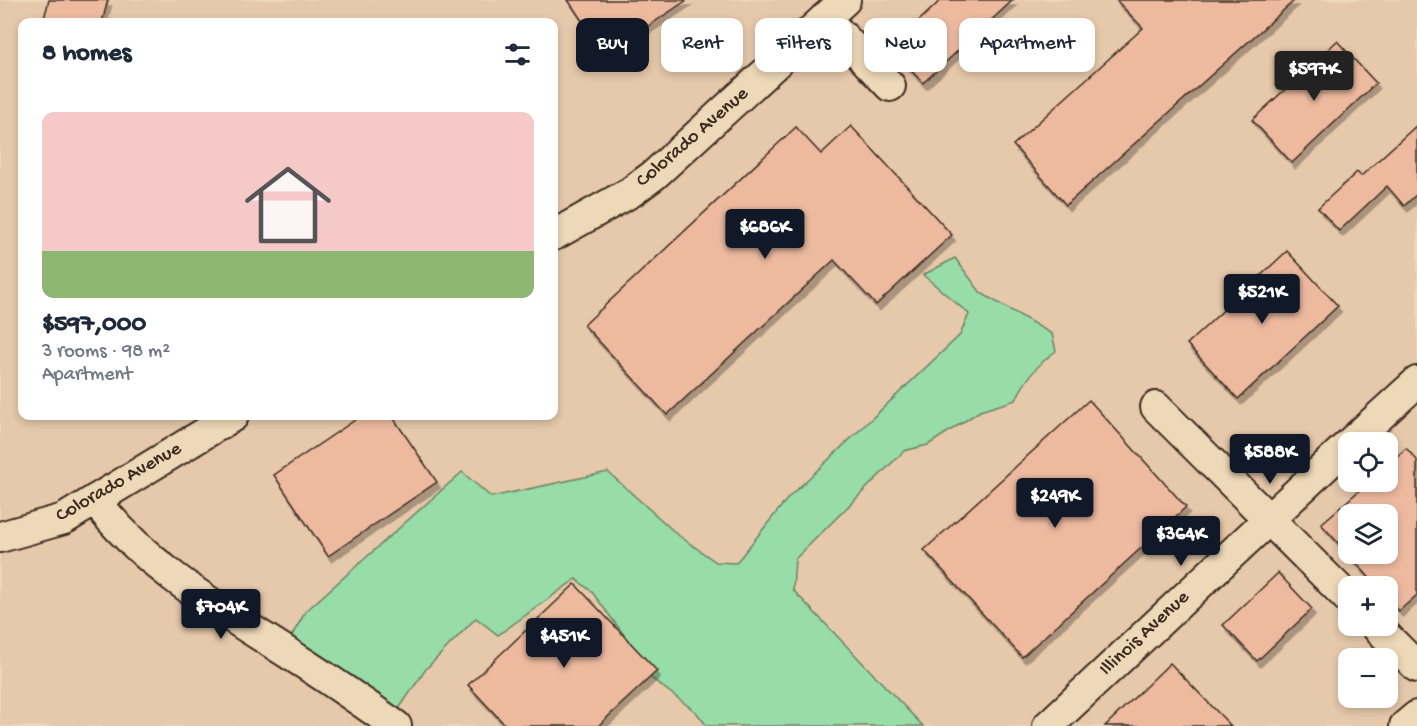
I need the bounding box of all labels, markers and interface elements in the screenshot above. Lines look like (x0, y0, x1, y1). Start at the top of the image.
chip: Buy (576, 18, 649, 72)
chip: Rent (661, 18, 743, 72)
chip: Filters (755, 18, 852, 72)
chip: New (864, 18, 947, 72)
chip: Apartment (959, 18, 1095, 72)
icon: filters (501, 38, 534, 71)
text: 8 homes (42, 39, 131, 70)
pin: $597K (1272, 51, 1356, 102)
text: $597K (1289, 59, 1339, 82)
street label: Colorado Avenue (632, 83, 754, 193)
icon: home (234, 151, 342, 259)
pin: $686K (723, 209, 807, 260)
text: $686K (739, 217, 791, 240)
pin: $521K (1220, 274, 1304, 325)
text: $521K (1238, 282, 1286, 305)
text: $597,000 (42, 310, 146, 341)
text: 3 rooms · 98 m² (42, 341, 170, 364)
text: Apartment (42, 364, 132, 387)
map controls (1338, 432, 1398, 708)
button: locate (1338, 432, 1398, 492)
pin: $588K (1228, 434, 1312, 485)
street label: Colorado Avenue (52, 437, 186, 528)
text: $588K (1244, 442, 1296, 465)
pin: $249K (1013, 478, 1097, 529)
text: $249K (1030, 486, 1080, 509)
button: layers (1338, 504, 1398, 564)
pin: $364K (1139, 516, 1223, 567)
text: $364K (1156, 524, 1206, 547)
button: + (1338, 576, 1398, 636)
street label: Illinois Avenue (1095, 586, 1195, 681)
pin: $704K (179, 589, 263, 640)
text: $704K (195, 597, 247, 620)
pin: $451K (522, 618, 606, 669)
text: $451K (540, 626, 588, 649)
button: − (1338, 648, 1398, 708)

